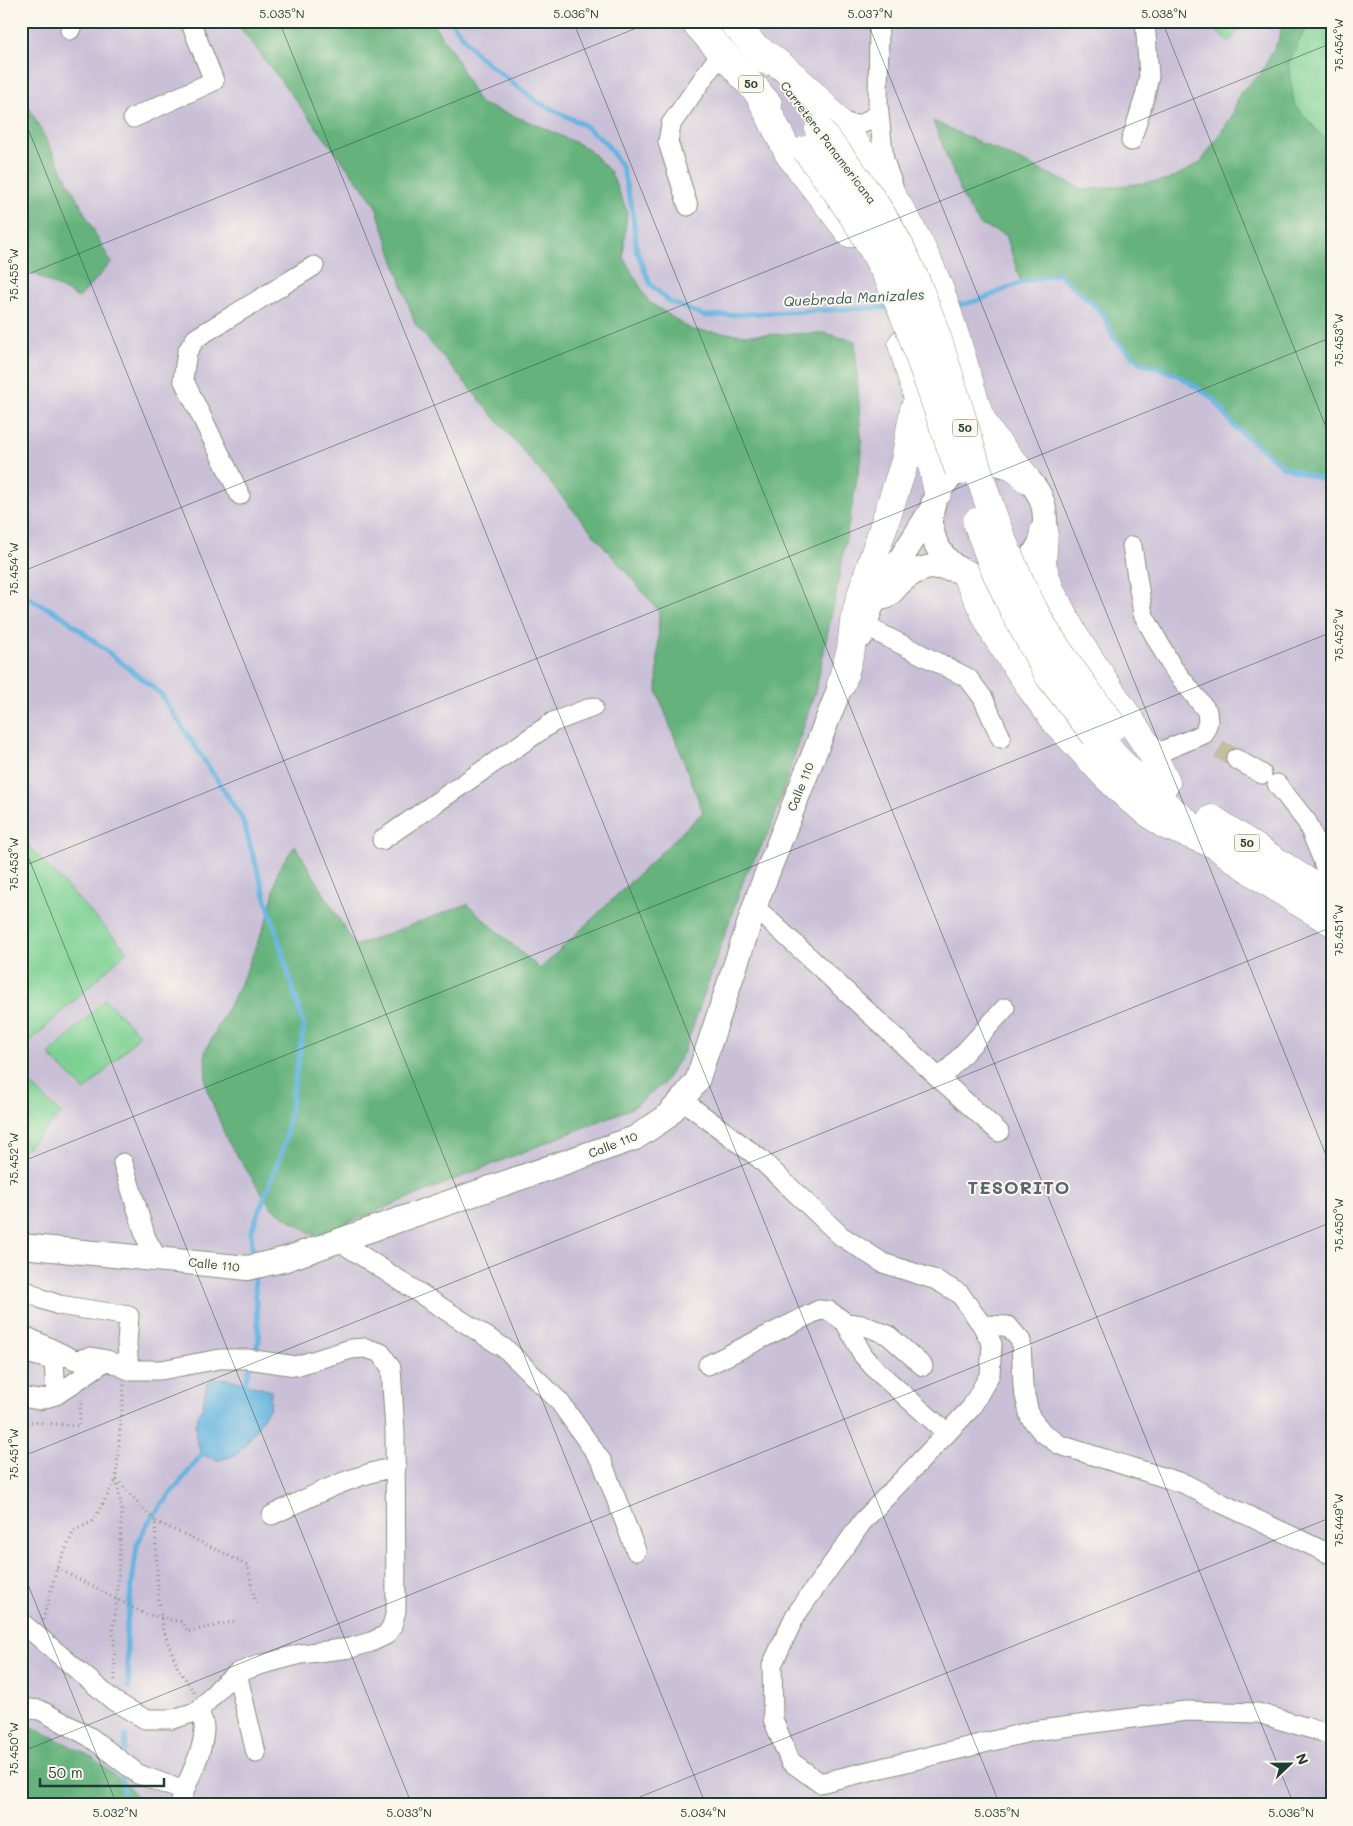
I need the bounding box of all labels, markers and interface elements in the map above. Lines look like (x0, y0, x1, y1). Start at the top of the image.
text: 5.035°N (259, 5, 305, 21)
text: 5.036°N (553, 5, 599, 21)
text: 5.037°N (847, 5, 893, 21)
text: 5.038°N (1141, 5, 1187, 21)
text: 75.454°W (1330, 18, 1346, 72)
road number: 50 (738, 76, 764, 92)
street label: Carretera Panamericana (777, 78, 880, 207)
text: 75.455°W (5, 248, 21, 302)
water label: Quebrada Manizales (783, 284, 925, 311)
text: 75.453°W (1330, 313, 1346, 367)
road number: 50 (952, 419, 978, 436)
text: 75.454°W (5, 542, 21, 596)
text: 75.452°W (1330, 608, 1346, 662)
street label: Calle 110 (783, 759, 817, 813)
road number: 50 (1234, 834, 1260, 851)
text: 75.453°W (5, 837, 21, 891)
text: 75.451°W (1330, 904, 1346, 956)
street label: Calle 110 (586, 1127, 640, 1161)
text: 75.452°W (5, 1132, 21, 1186)
district label: TESORITO (968, 1175, 1070, 1199)
text: 75.450°W (1330, 1198, 1346, 1252)
street label: Calle 110 (188, 1253, 241, 1275)
text: 75.451°W (5, 1428, 21, 1480)
text: 75.449°W (1330, 1493, 1346, 1547)
text: 75.450°W (5, 1722, 21, 1776)
north arrow (1266, 1738, 1316, 1788)
text: N (1292, 1750, 1313, 1767)
scale bar (40, 1756, 164, 1788)
text: 50 m (48, 1762, 83, 1782)
text: 5.032°N (92, 1804, 138, 1820)
text: 5.033°N (386, 1804, 432, 1820)
text: 5.034°N (680, 1804, 726, 1820)
text: 5.035°N (974, 1804, 1020, 1820)
text: 5.036°N (1268, 1804, 1314, 1820)

